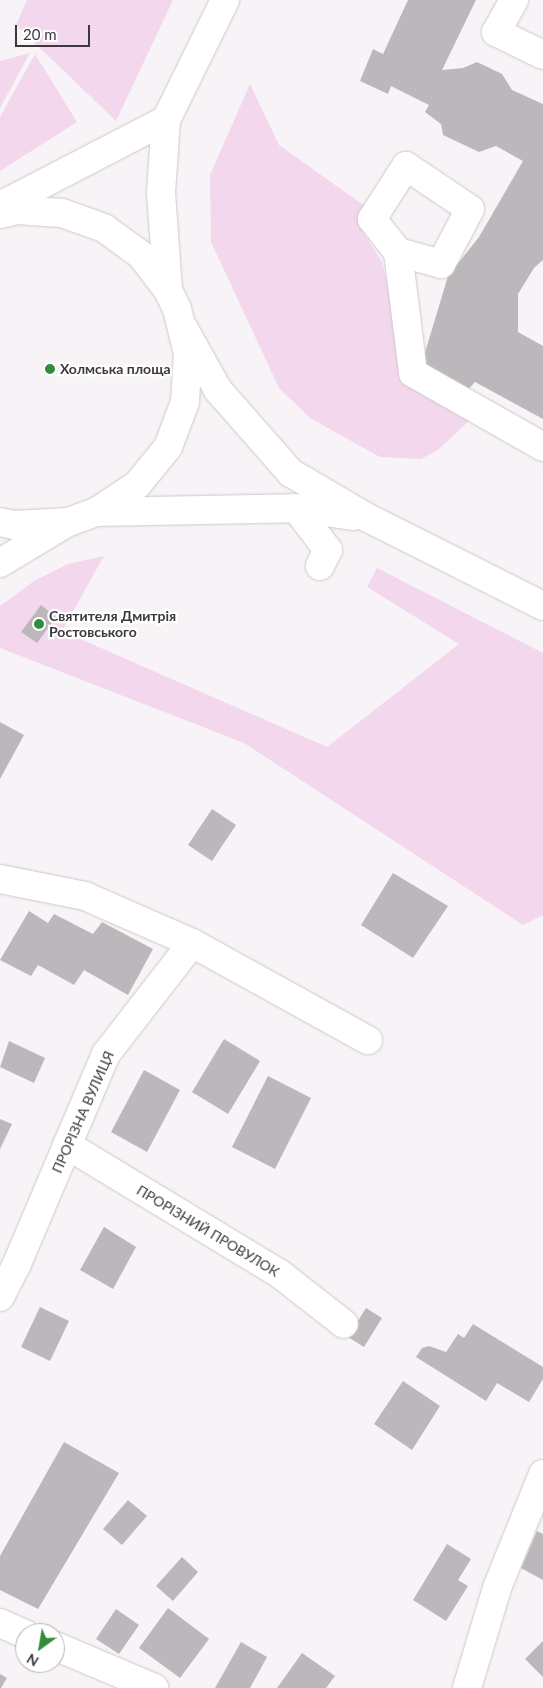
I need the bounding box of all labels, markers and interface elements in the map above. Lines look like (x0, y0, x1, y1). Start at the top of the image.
scale bar (18, 15, 92, 47)
text: 20 m (23, 25, 57, 43)
place label: Холмська площа (60, 361, 171, 377)
marker: Холмська площа (44, 363, 56, 375)
place label: Святителя Дмитрія Ростовського (49, 608, 176, 640)
marker: Святителя Дмитрія Ростовського (33, 618, 45, 630)
street label: ПРОРІЗНА ВУЛИЦЯ (49, 1048, 117, 1176)
street label: ПРОРІЗНИЙ ПРОВУЛОК (134, 1182, 282, 1280)
north arrow (15, 1623, 65, 1673)
text: N (23, 1650, 41, 1670)

